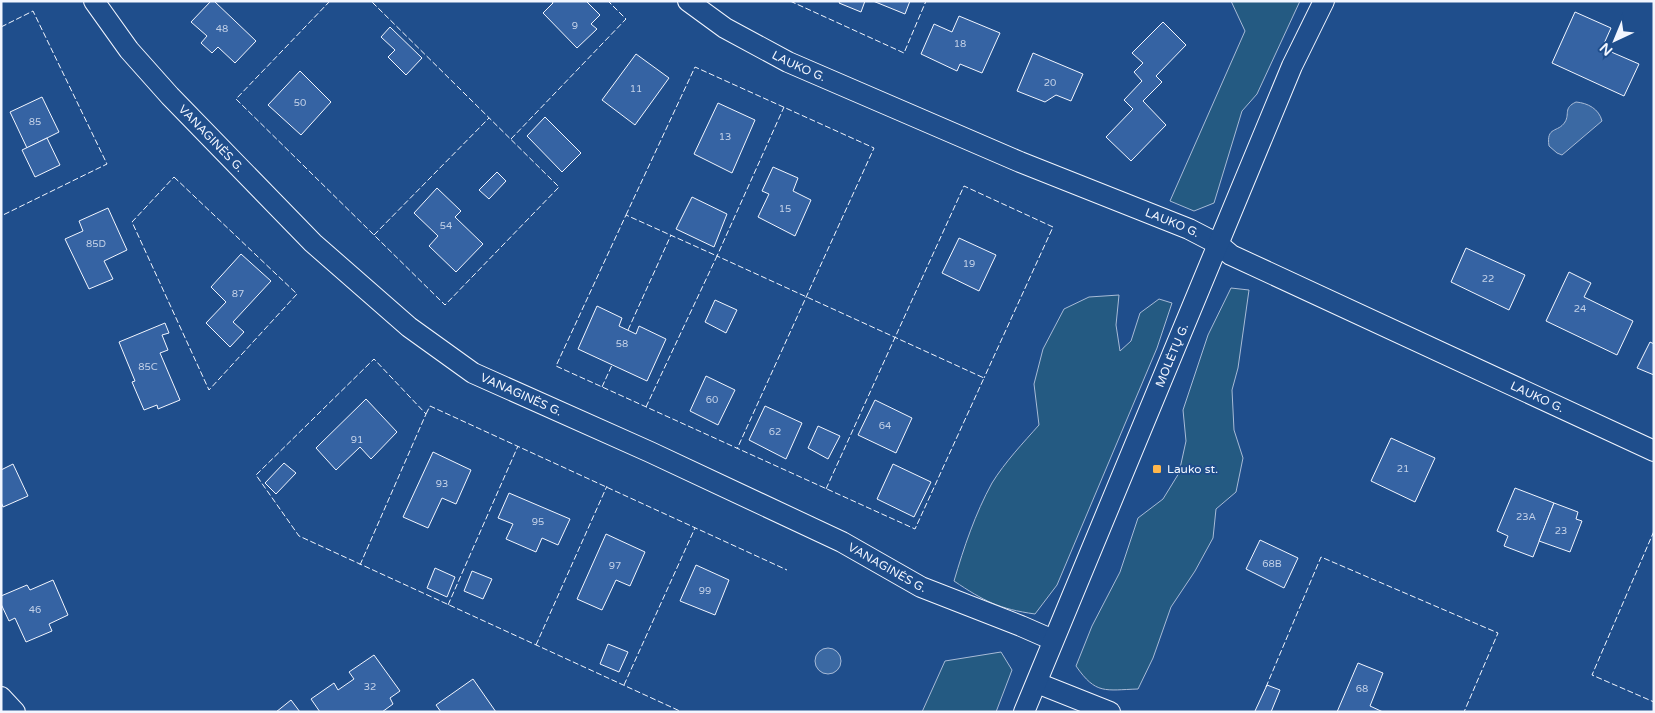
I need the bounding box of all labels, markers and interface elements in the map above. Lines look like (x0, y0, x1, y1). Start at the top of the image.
north arrow (1590, 15, 1640, 65)
house number: 9 (572, 20, 578, 32)
house number: 48 (216, 23, 228, 35)
house number: 18 (954, 38, 966, 50)
text: N (1596, 39, 1616, 59)
street label: LAUKO G. (770, 48, 828, 84)
house number: 20 (1044, 77, 1056, 89)
house number: 11 (630, 83, 642, 95)
house number: 50 (294, 97, 306, 109)
street label: VANAGINĖS G. (176, 102, 247, 175)
house number: 85 (29, 116, 41, 128)
house number: 13 (719, 131, 731, 143)
house number: 15 (779, 203, 791, 215)
street label: LAUKO G. (1143, 205, 1202, 240)
house number: 54 (440, 220, 452, 232)
house number: 85D (86, 238, 106, 250)
house number: 19 (963, 258, 975, 270)
house number: 22 (1482, 273, 1494, 285)
house number: 87 (232, 288, 244, 300)
house number: 24 (1574, 303, 1586, 315)
street label: MOLĖTŲ G. (1152, 322, 1191, 389)
house number: 58 (616, 338, 628, 350)
house number: 85C (138, 361, 158, 373)
street label: VANAGINĖS G. (478, 370, 564, 419)
street label: LAUKO G. (1508, 378, 1566, 415)
house number: 60 (706, 394, 718, 406)
house number: 64 (879, 420, 891, 432)
house number: 62 (769, 426, 781, 438)
house number: 91 (351, 434, 363, 446)
place label: Lauko st. (1167, 462, 1218, 476)
marker: Lauko st. (1151, 463, 1163, 475)
house number: 21 (1397, 463, 1409, 475)
house number: 93 (436, 478, 448, 490)
house number: 23A (1516, 511, 1536, 523)
house number: 95 (532, 516, 544, 528)
house number: 23 (1555, 525, 1567, 537)
street label: VANAGINĖS G. (845, 540, 928, 595)
house number: 68B (1262, 558, 1282, 570)
house number: 97 (609, 560, 621, 572)
house number: 99 (699, 585, 711, 597)
house number: 46 (29, 604, 41, 616)
house number: 32 (364, 681, 376, 693)
house number: 68 (1356, 683, 1368, 695)

